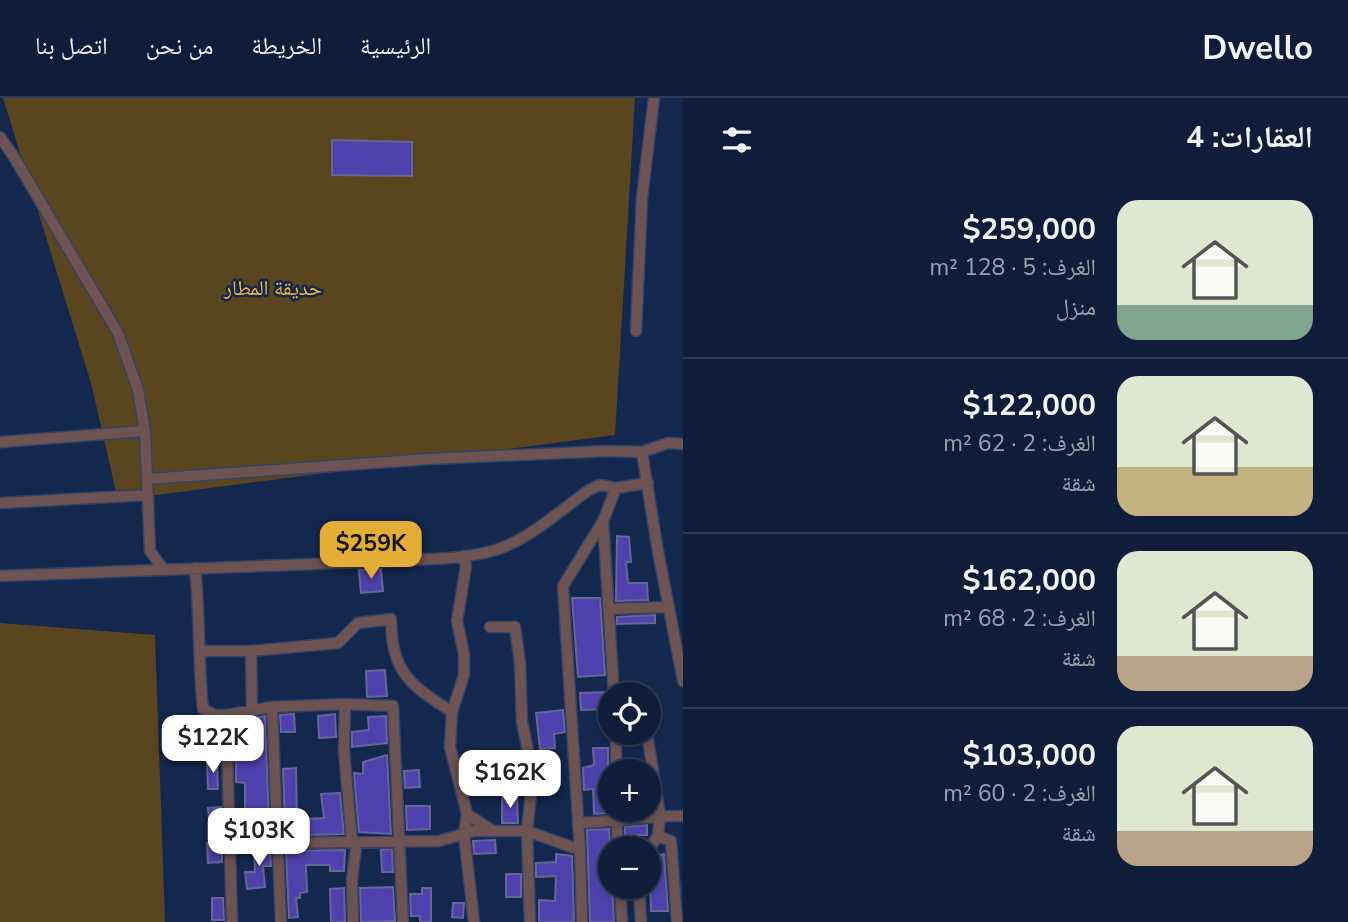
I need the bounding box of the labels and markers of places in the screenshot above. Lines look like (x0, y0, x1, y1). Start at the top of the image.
pin: $259K (322, 522, 420, 581)
pin: $122K (164, 716, 262, 775)
pin: $162K (461, 750, 559, 810)
pin: $103K (210, 808, 308, 868)

